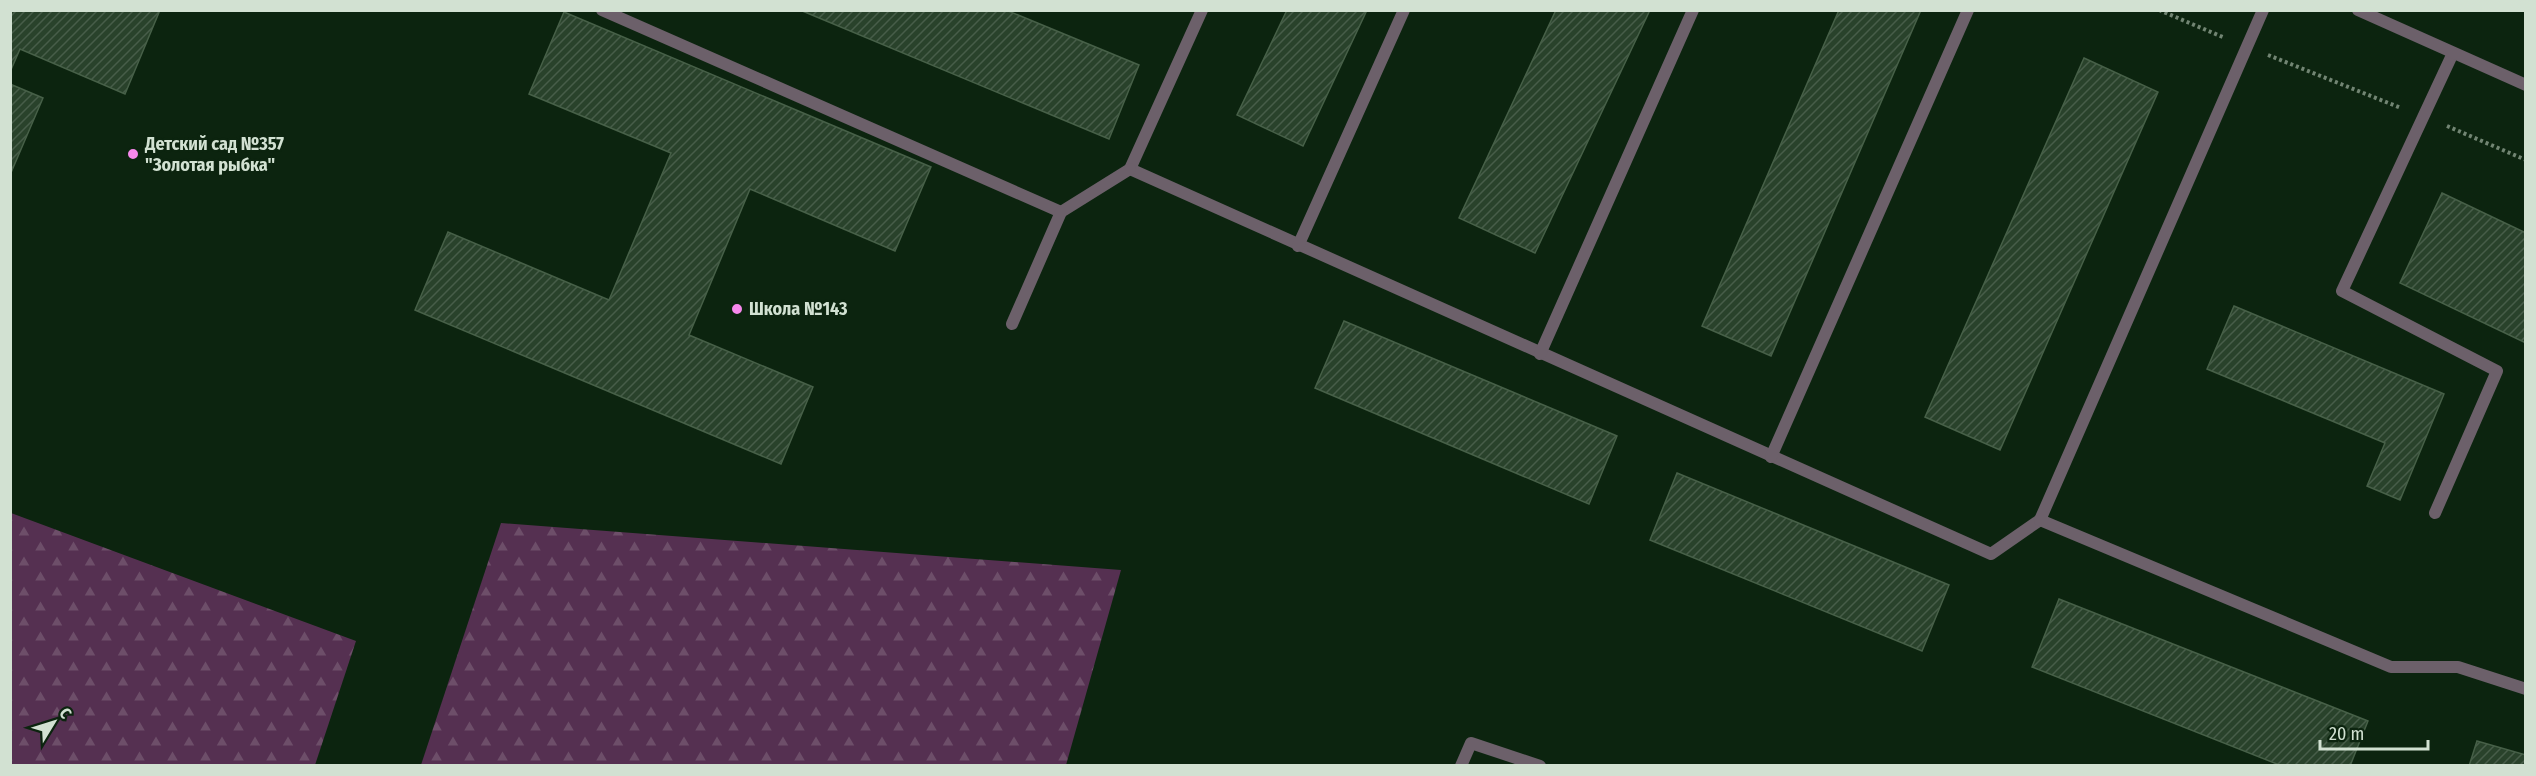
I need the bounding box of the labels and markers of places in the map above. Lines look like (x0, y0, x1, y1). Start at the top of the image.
place label: Детский сад №357 "Золотая рыбка" (144, 133, 284, 176)
marker: Детский сад №357 "Золотая рыбка" (126, 147, 140, 161)
place label: Школа №143 (749, 298, 848, 320)
marker: Школа №143 (730, 302, 744, 316)

